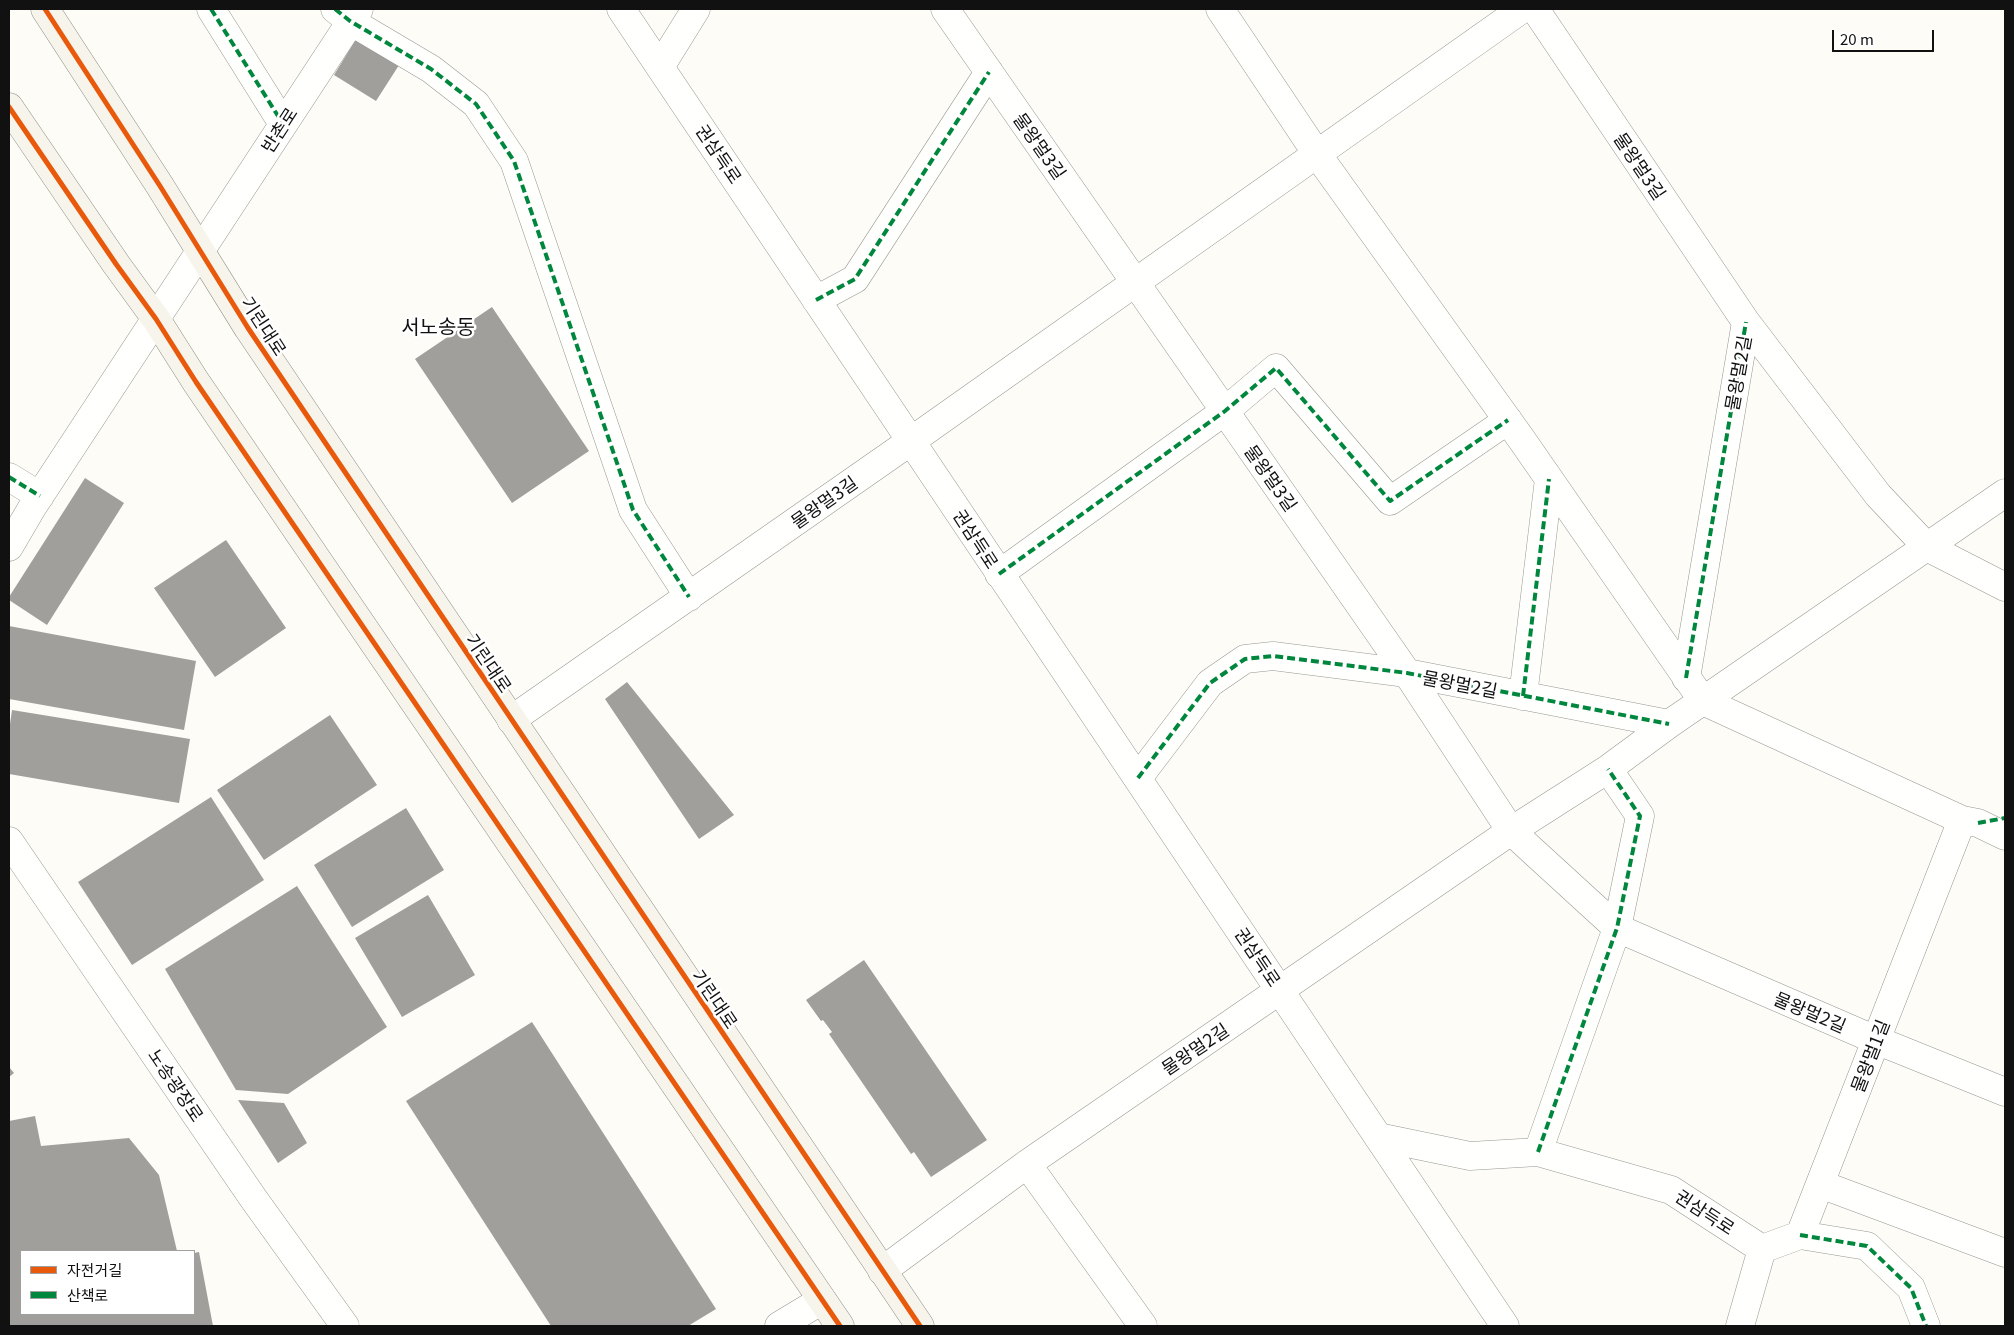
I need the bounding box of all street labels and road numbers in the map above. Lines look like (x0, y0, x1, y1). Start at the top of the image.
street label: 반촌로 (256, 103, 302, 157)
street label: 물왕멀3길 (1009, 109, 1071, 183)
street label: 권삼득로 (692, 121, 746, 187)
street label: 물왕멀3길 (1610, 128, 1670, 204)
street label: 기린대로 (237, 292, 291, 360)
street label: 물왕멀2길 (1721, 334, 1755, 412)
street label: 물왕멀3길 (1240, 441, 1302, 515)
street label: 물왕멀3길 (787, 471, 861, 533)
street label: 권삼득로 (949, 505, 1003, 573)
street label: 기린대로 (462, 630, 516, 696)
street label: 물왕멀2길 (1421, 666, 1499, 702)
street label: 권삼득로 (1231, 924, 1285, 990)
street label: 기린대로 (688, 966, 742, 1032)
street label: 물왕멀2길 (1771, 987, 1849, 1037)
street label: 물왕멀1길 (1846, 1017, 1894, 1095)
street label: 물왕멀2길 (1157, 1019, 1233, 1079)
street label: 노송광장로 (144, 1045, 208, 1125)
street label: 권삼득로 (1671, 1185, 1739, 1239)

